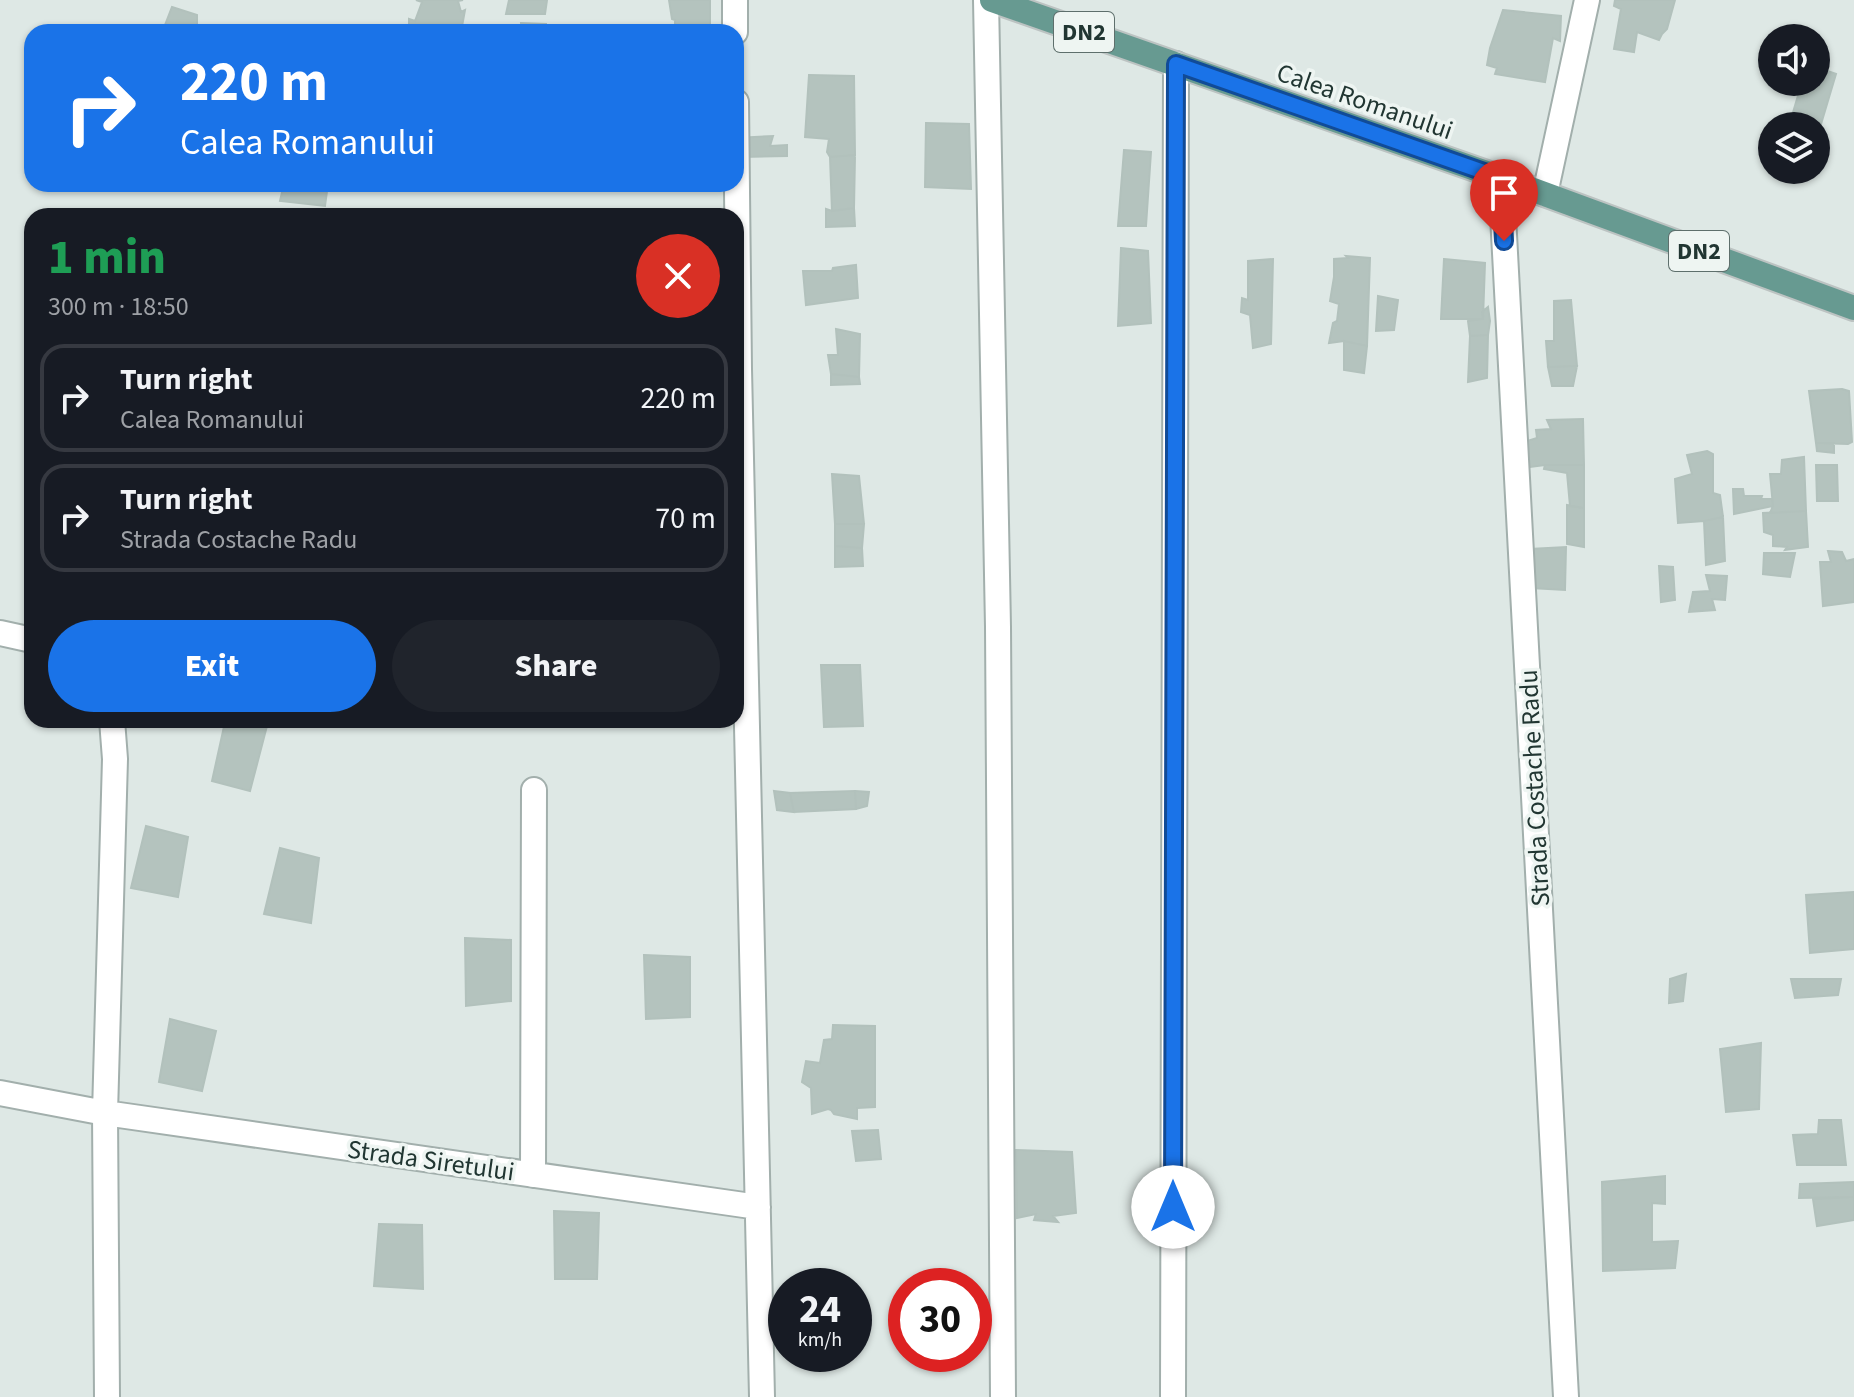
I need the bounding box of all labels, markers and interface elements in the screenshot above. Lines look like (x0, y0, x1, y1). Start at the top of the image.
road number: DN2 (1054, 12, 1114, 52)
map controls (1758, 24, 1830, 184)
button: sound (1758, 24, 1830, 96)
text: 220 m (180, 43, 328, 122)
street label: Calea Romanului (1272, 54, 1458, 149)
icon: right (48, 56, 152, 160)
button: layers (1758, 112, 1830, 184)
text: Calea Romanului (180, 117, 435, 168)
pin (1470, 159, 1538, 241)
icon: arrive (1482, 171, 1526, 215)
text: 1 min (48, 224, 166, 292)
road number: DN2 (1669, 231, 1729, 271)
button: close (636, 234, 720, 318)
text: 300 m · 18:50 (48, 288, 189, 325)
text: Turn right (120, 358, 252, 401)
icon: right (52, 376, 96, 420)
text: 220 m (640, 377, 716, 420)
text: Calea Romanului (120, 401, 304, 438)
text: Turn right (120, 478, 252, 521)
icon: right (52, 496, 96, 540)
text: 70 m (655, 497, 716, 540)
text: Strada Costache Radu (120, 521, 357, 558)
button: Exit (48, 620, 376, 712)
button: Share (392, 620, 720, 712)
street label: Strada Costache Radu (1510, 668, 1559, 907)
street label: Strada Siretului (345, 1130, 517, 1191)
position arrow (1131, 1165, 1215, 1249)
speed limit sign: 30 (888, 1268, 992, 1372)
text: 24 (799, 1281, 841, 1338)
text: km/h (798, 1326, 842, 1354)

